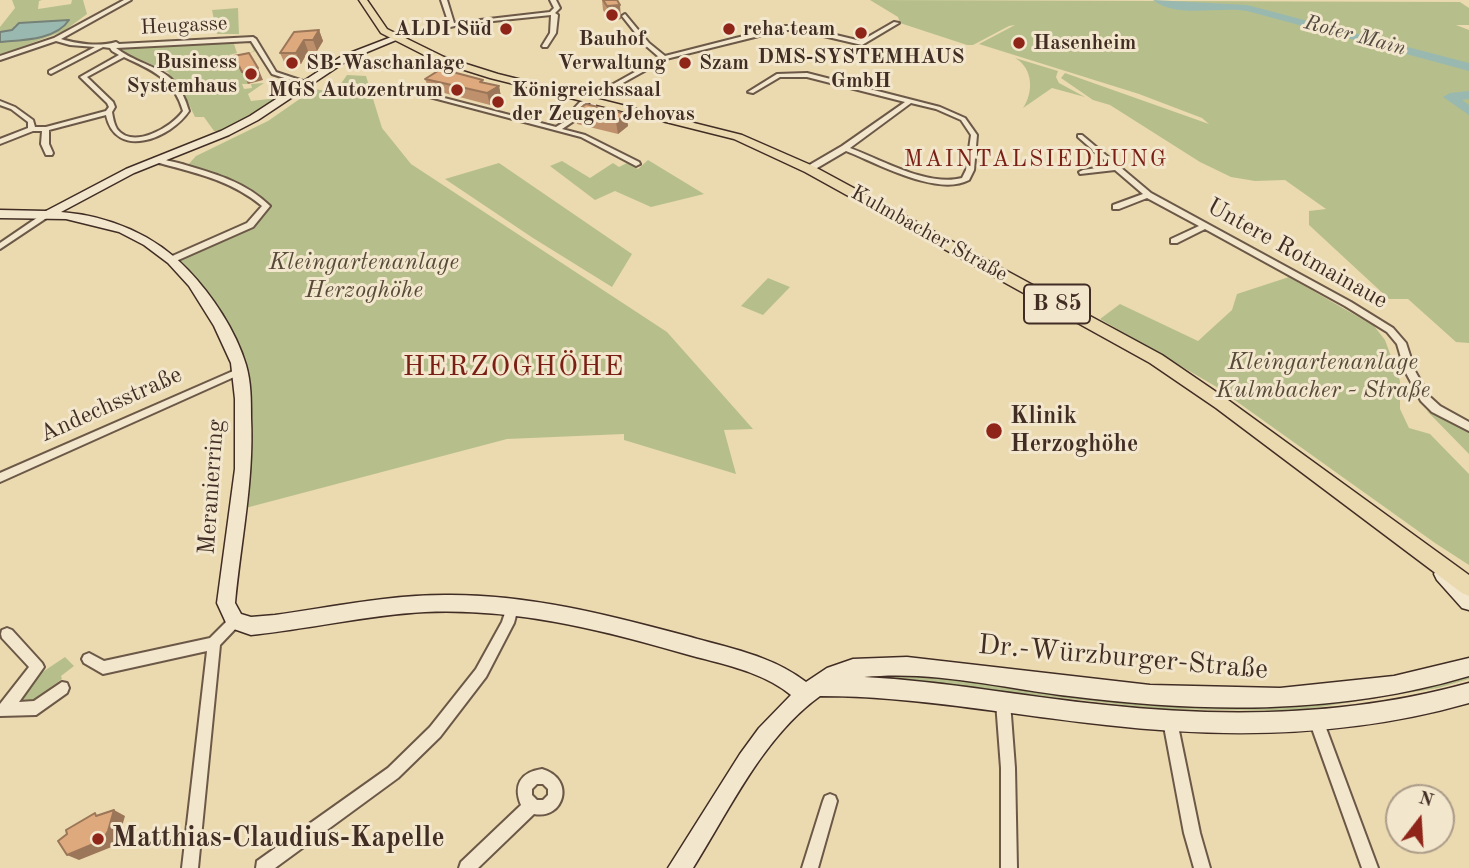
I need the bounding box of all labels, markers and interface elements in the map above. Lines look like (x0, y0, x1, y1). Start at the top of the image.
marker: Bauhof Verwaltung (604, 7, 620, 23)
water label: Roter Main (1301, 10, 1409, 62)
street label: Heugasse (140, 11, 228, 41)
place label: ALDI Süd (395, 16, 492, 42)
place label: reha team (743, 16, 835, 42)
marker: ALDI Süd (498, 21, 514, 37)
marker: reha team (721, 21, 737, 37)
marker: DMS-SYSTEMHAUS GmbH (853, 25, 869, 41)
place label: Bauhof Verwaltung (558, 26, 666, 76)
place label: Hasenheim (1033, 30, 1136, 56)
marker: Hasenheim (1011, 35, 1027, 51)
place label: DMS-SYSTEMHAUS GmbH (758, 44, 964, 94)
place label: Business Systemhaus (127, 49, 237, 99)
place label: SB-Waschanlage (306, 50, 465, 76)
place label: Szam (699, 50, 749, 76)
marker: SB-Waschanlage (284, 55, 300, 71)
marker: Szam (677, 55, 693, 71)
marker: Business Systemhaus (243, 66, 259, 82)
place label: MGS Autozentrum (268, 77, 443, 103)
place label: Königreichssaal der Zeugen Jehovas (512, 77, 695, 127)
marker: MGS Autozentrum (449, 82, 465, 98)
marker: Königreichssaal der Zeugen Jehovas (490, 94, 506, 110)
district label: MAINTALSIEDLUNG (906, 146, 1166, 174)
street label: Kulmbacher Straße (846, 180, 1012, 288)
street label: Untere Rotmainaue (1202, 192, 1392, 316)
park label: Kleingartenanlage Herzoghöhe (269, 249, 459, 305)
road number: B 85 (1024, 284, 1090, 324)
park label: Kleingartenanlage Kulmbacher - Straße (1216, 349, 1430, 405)
district label: HERZOGHÖHE (404, 351, 624, 385)
street label: Andechsstraße (35, 361, 187, 449)
place label: Klinik Herzoghöhe (1010, 403, 1138, 459)
street label: Meranierring (193, 418, 231, 556)
marker: Klinik Herzoghöhe (984, 421, 1004, 441)
street label: Dr.-Würzburger-Straße (977, 629, 1269, 687)
north arrow (1385, 784, 1455, 854)
text: N (1416, 789, 1435, 812)
place label: Matthias-Claudius-Kapelle (112, 822, 445, 856)
marker: Matthias-Claudius-Kapelle (90, 831, 106, 847)

